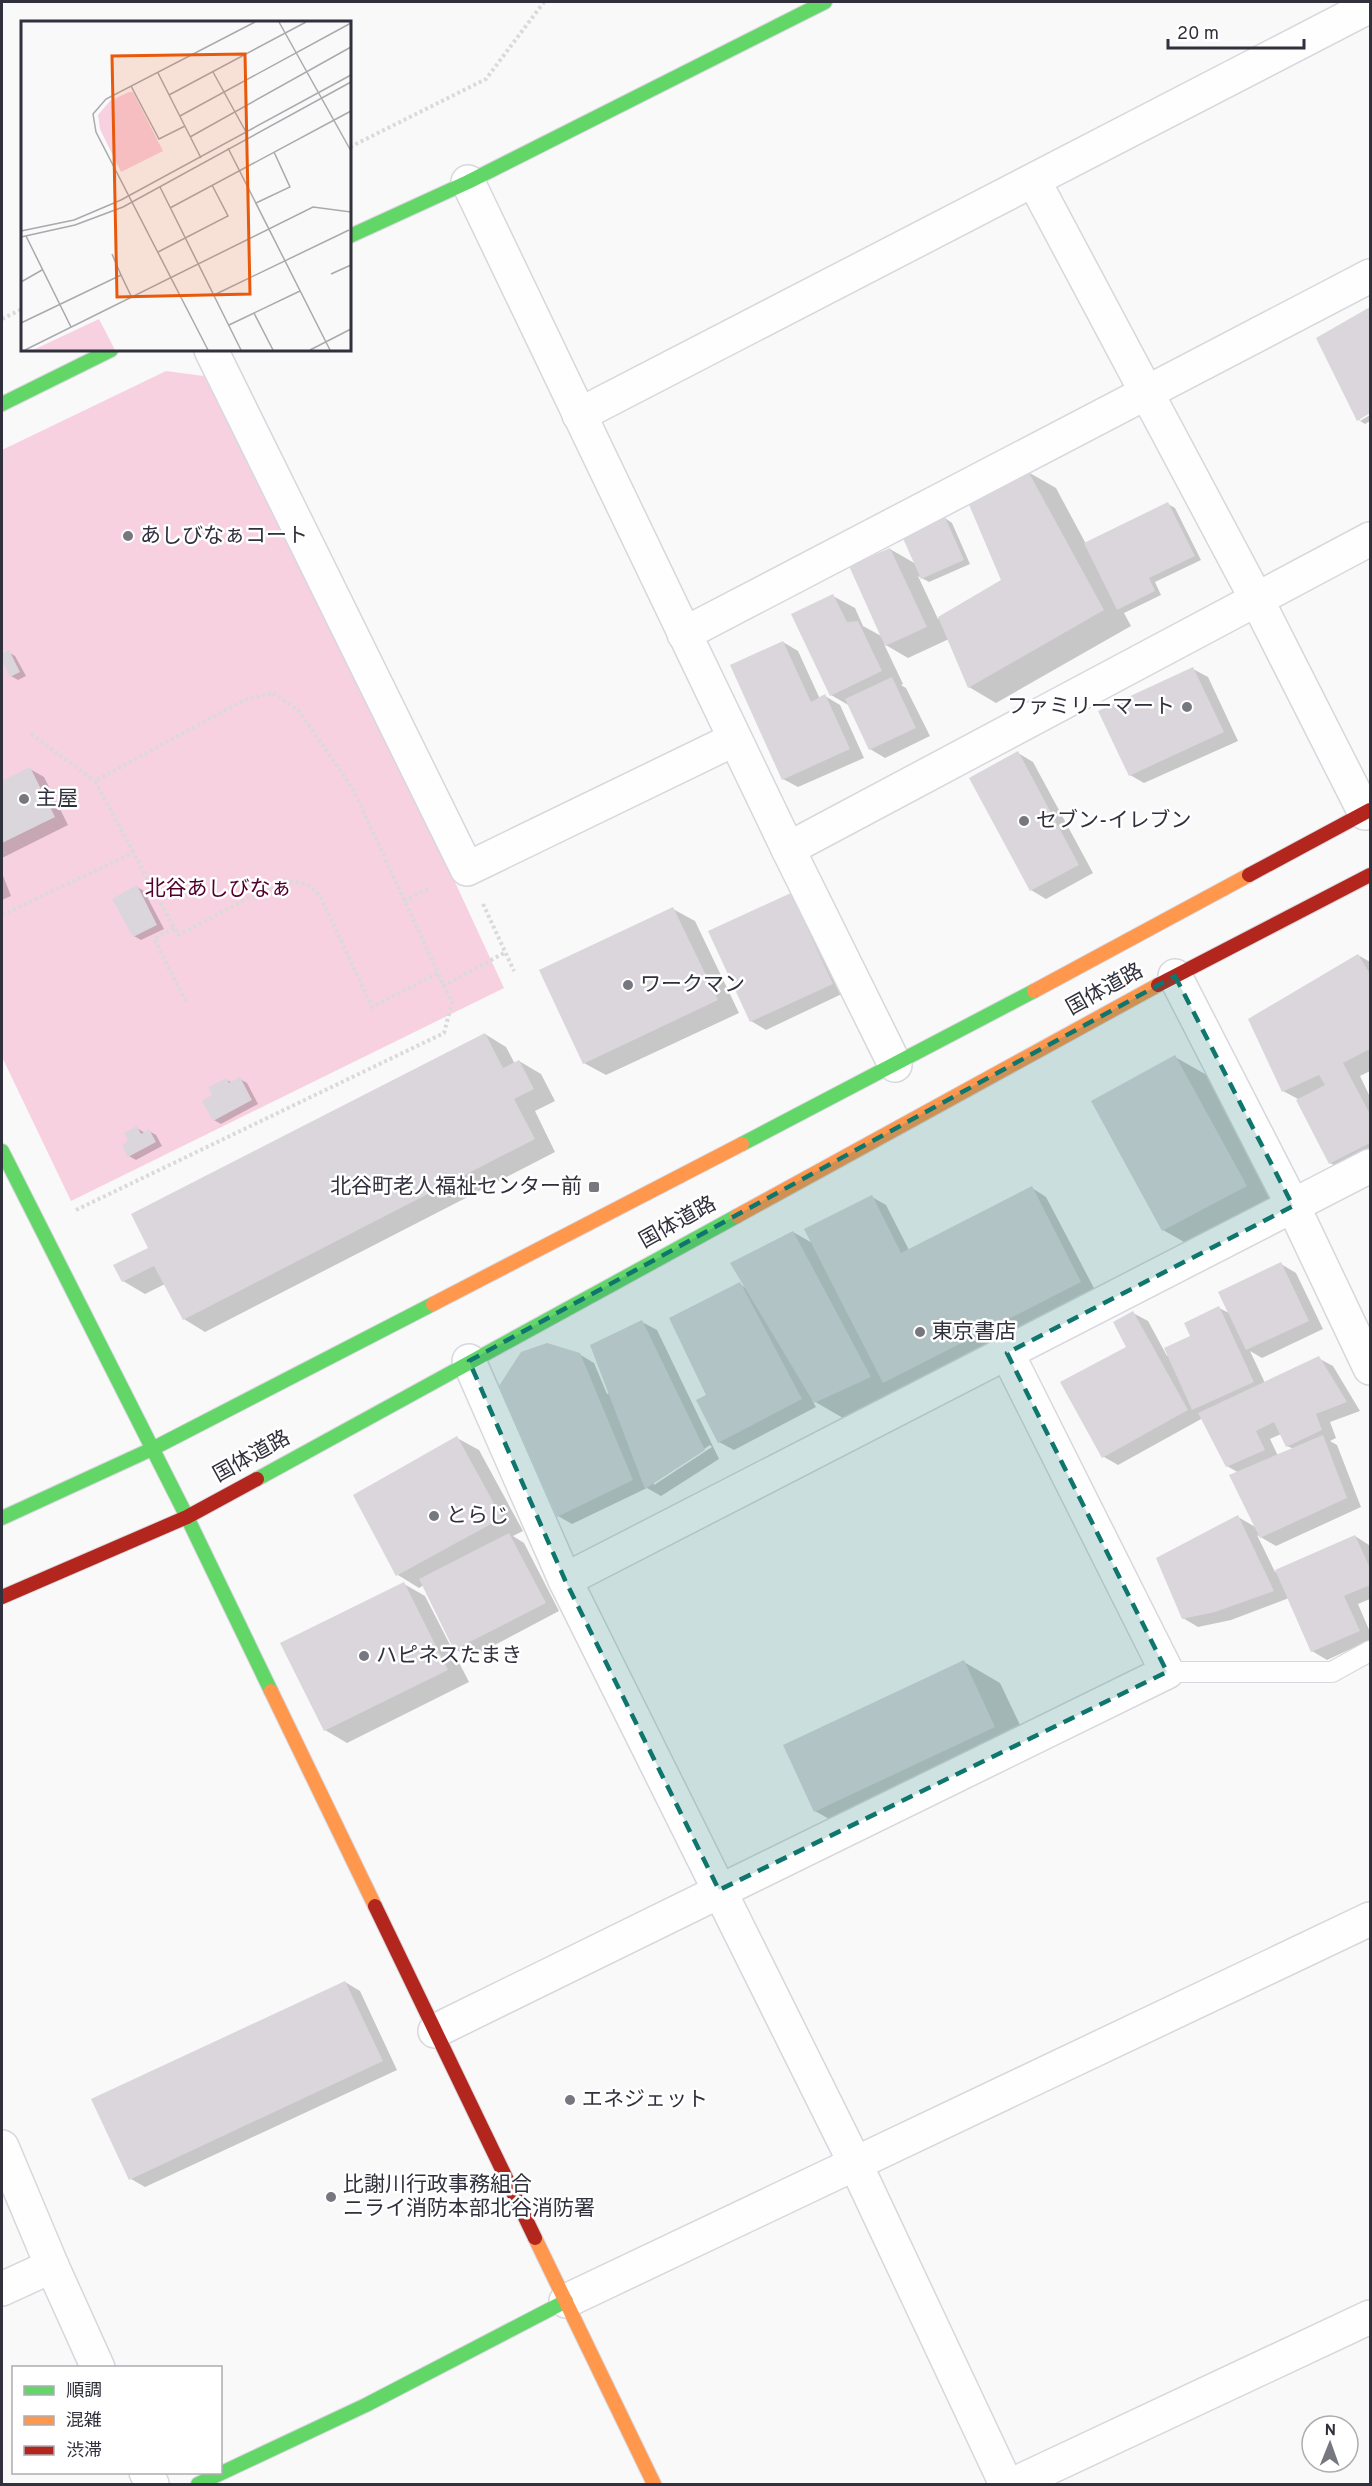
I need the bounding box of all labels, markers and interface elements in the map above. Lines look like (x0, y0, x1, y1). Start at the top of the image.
scale bar (1168, 12, 1304, 50)
inset map (21, 21, 351, 351)
text: 20 m (1177, 23, 1219, 46)
place label: あしびなぁコート (140, 523, 308, 550)
marker: あしびなぁコート (121, 529, 135, 543)
place label: ファミリーマート (1007, 694, 1175, 721)
marker: ファミリーマート (1180, 700, 1194, 714)
place label: 主屋 (36, 786, 78, 813)
marker: 主屋 (17, 792, 31, 806)
place label: セブン-イレブン (1036, 808, 1191, 835)
marker: セブン-イレブン (1017, 814, 1031, 828)
park label: 北谷あしびなぁ (145, 876, 292, 903)
street label: 国体道路 (1062, 958, 1148, 1022)
place label: ワークマン (640, 972, 745, 999)
marker: ワークマン (621, 978, 635, 992)
place label: 北谷町老人福祉センター前 (330, 1174, 582, 1201)
marker: 北谷町老人福祉センター前 (587, 1180, 601, 1194)
street label: 国体道路 (635, 1191, 721, 1255)
place label: 東京書店 (932, 1319, 1016, 1346)
marker: 東京書店 (913, 1325, 927, 1339)
street label: 国体道路 (209, 1425, 295, 1489)
place label: とらじ (446, 1503, 509, 1530)
marker: とらじ (427, 1509, 441, 1523)
place label: ハピネスたまき (376, 1643, 522, 1670)
marker: ハピネスたまき (357, 1649, 371, 1663)
place label: エネジェット (582, 2087, 708, 2114)
marker: エネジェット (563, 2093, 577, 2107)
place label: 比謝川行政事務組合 ニライ消防本部北谷消防署 (343, 2172, 595, 2223)
marker: 比謝川行政事務組合 ニライ消防本部北谷消防署 (324, 2190, 338, 2204)
legend (12, 2366, 222, 2474)
text: 順調 (66, 2380, 102, 2403)
text: 混雑 (66, 2410, 102, 2433)
north arrow (1300, 2414, 1360, 2474)
text: N (1324, 2421, 1336, 2441)
text: 渋滞 (66, 2440, 102, 2463)

